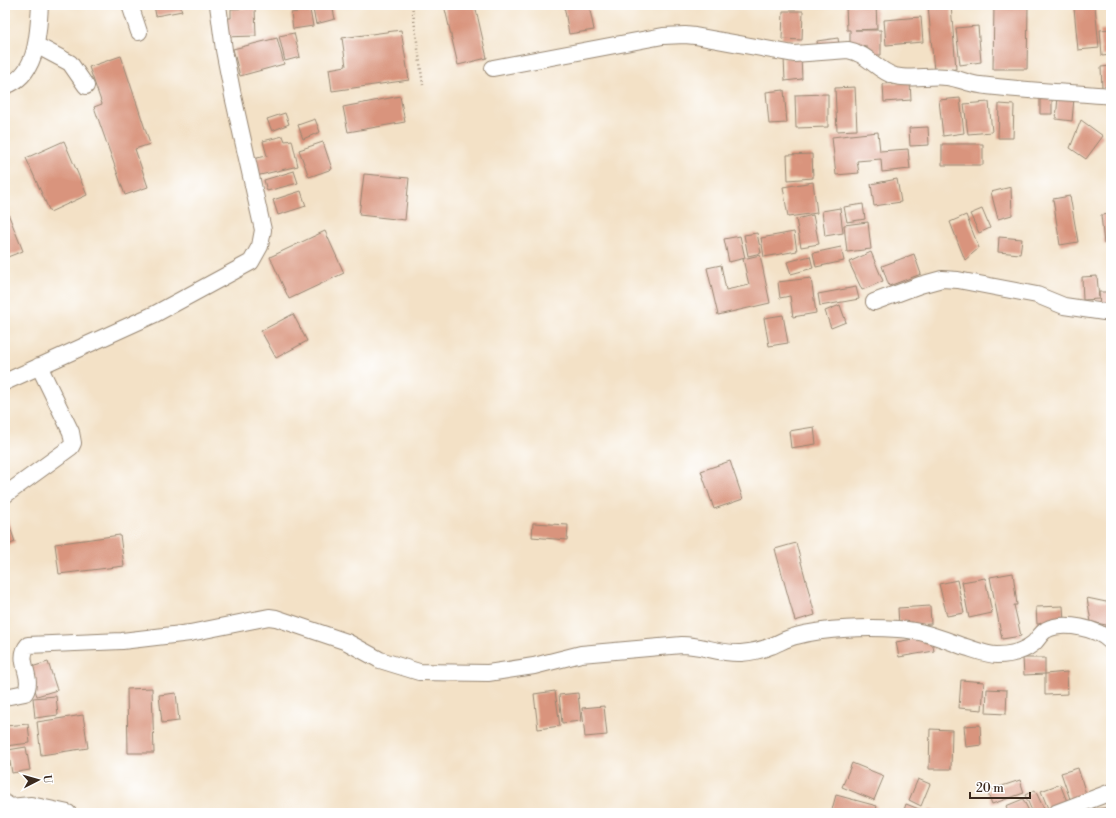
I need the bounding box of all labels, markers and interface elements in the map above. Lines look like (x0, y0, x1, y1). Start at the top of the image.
north arrow (18, 760, 58, 800)
text: U (40, 774, 54, 785)
scale bar (970, 774, 1030, 800)
text: 20 m (976, 781, 1004, 796)

